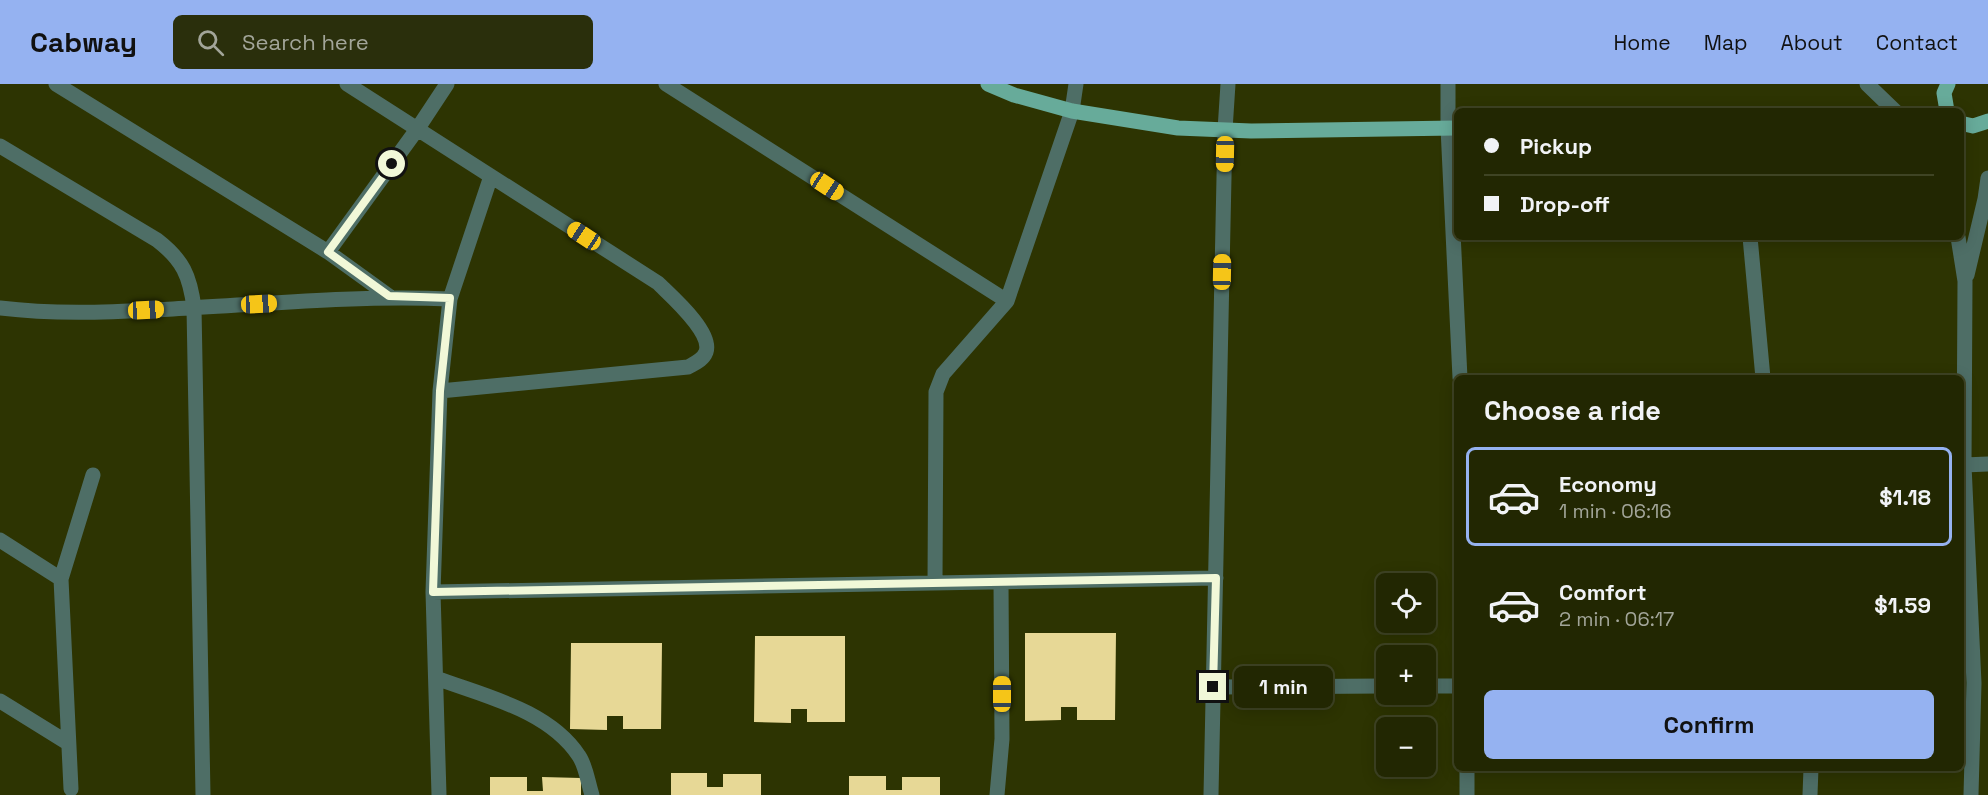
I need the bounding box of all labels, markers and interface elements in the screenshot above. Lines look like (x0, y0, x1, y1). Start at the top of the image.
search box (173, 15, 593, 69)
text: Cabway (30, 24, 137, 60)
icon: search (194, 26, 227, 59)
text: Search here (242, 28, 369, 56)
text: Home (1613, 29, 1671, 56)
text: Map (1704, 29, 1748, 56)
text: About (1781, 29, 1843, 56)
text: Contact (1876, 29, 1958, 56)
text: Pickup (1520, 132, 1592, 160)
car (1216, 136, 1234, 172)
route start (378, 150, 405, 177)
car (807, 169, 847, 203)
text: Drop-off (1520, 190, 1610, 218)
car (564, 219, 604, 253)
car (1213, 254, 1231, 290)
car (241, 294, 277, 314)
car (128, 300, 164, 320)
text: Choose a ride (1484, 393, 1661, 428)
icon: car (1487, 470, 1541, 524)
text: Economy (1559, 470, 1657, 498)
text: $1.18 (1879, 483, 1931, 511)
text: 1 min · 06:16 (1559, 498, 1672, 524)
map controls (1376, 573, 1436, 777)
button: locate (1376, 573, 1436, 633)
icon: car (1487, 578, 1541, 632)
text: Comfort (1559, 578, 1647, 606)
text: $1.59 (1874, 591, 1931, 619)
text: 2 min · 06:17 (1559, 606, 1674, 632)
button: + (1376, 645, 1436, 705)
callout: 1 min (1234, 666, 1333, 708)
route end (1199, 673, 1226, 700)
text: 1 min (1259, 674, 1308, 700)
car (993, 676, 1011, 712)
button: Confirm (1484, 690, 1934, 759)
button: − (1376, 717, 1436, 777)

